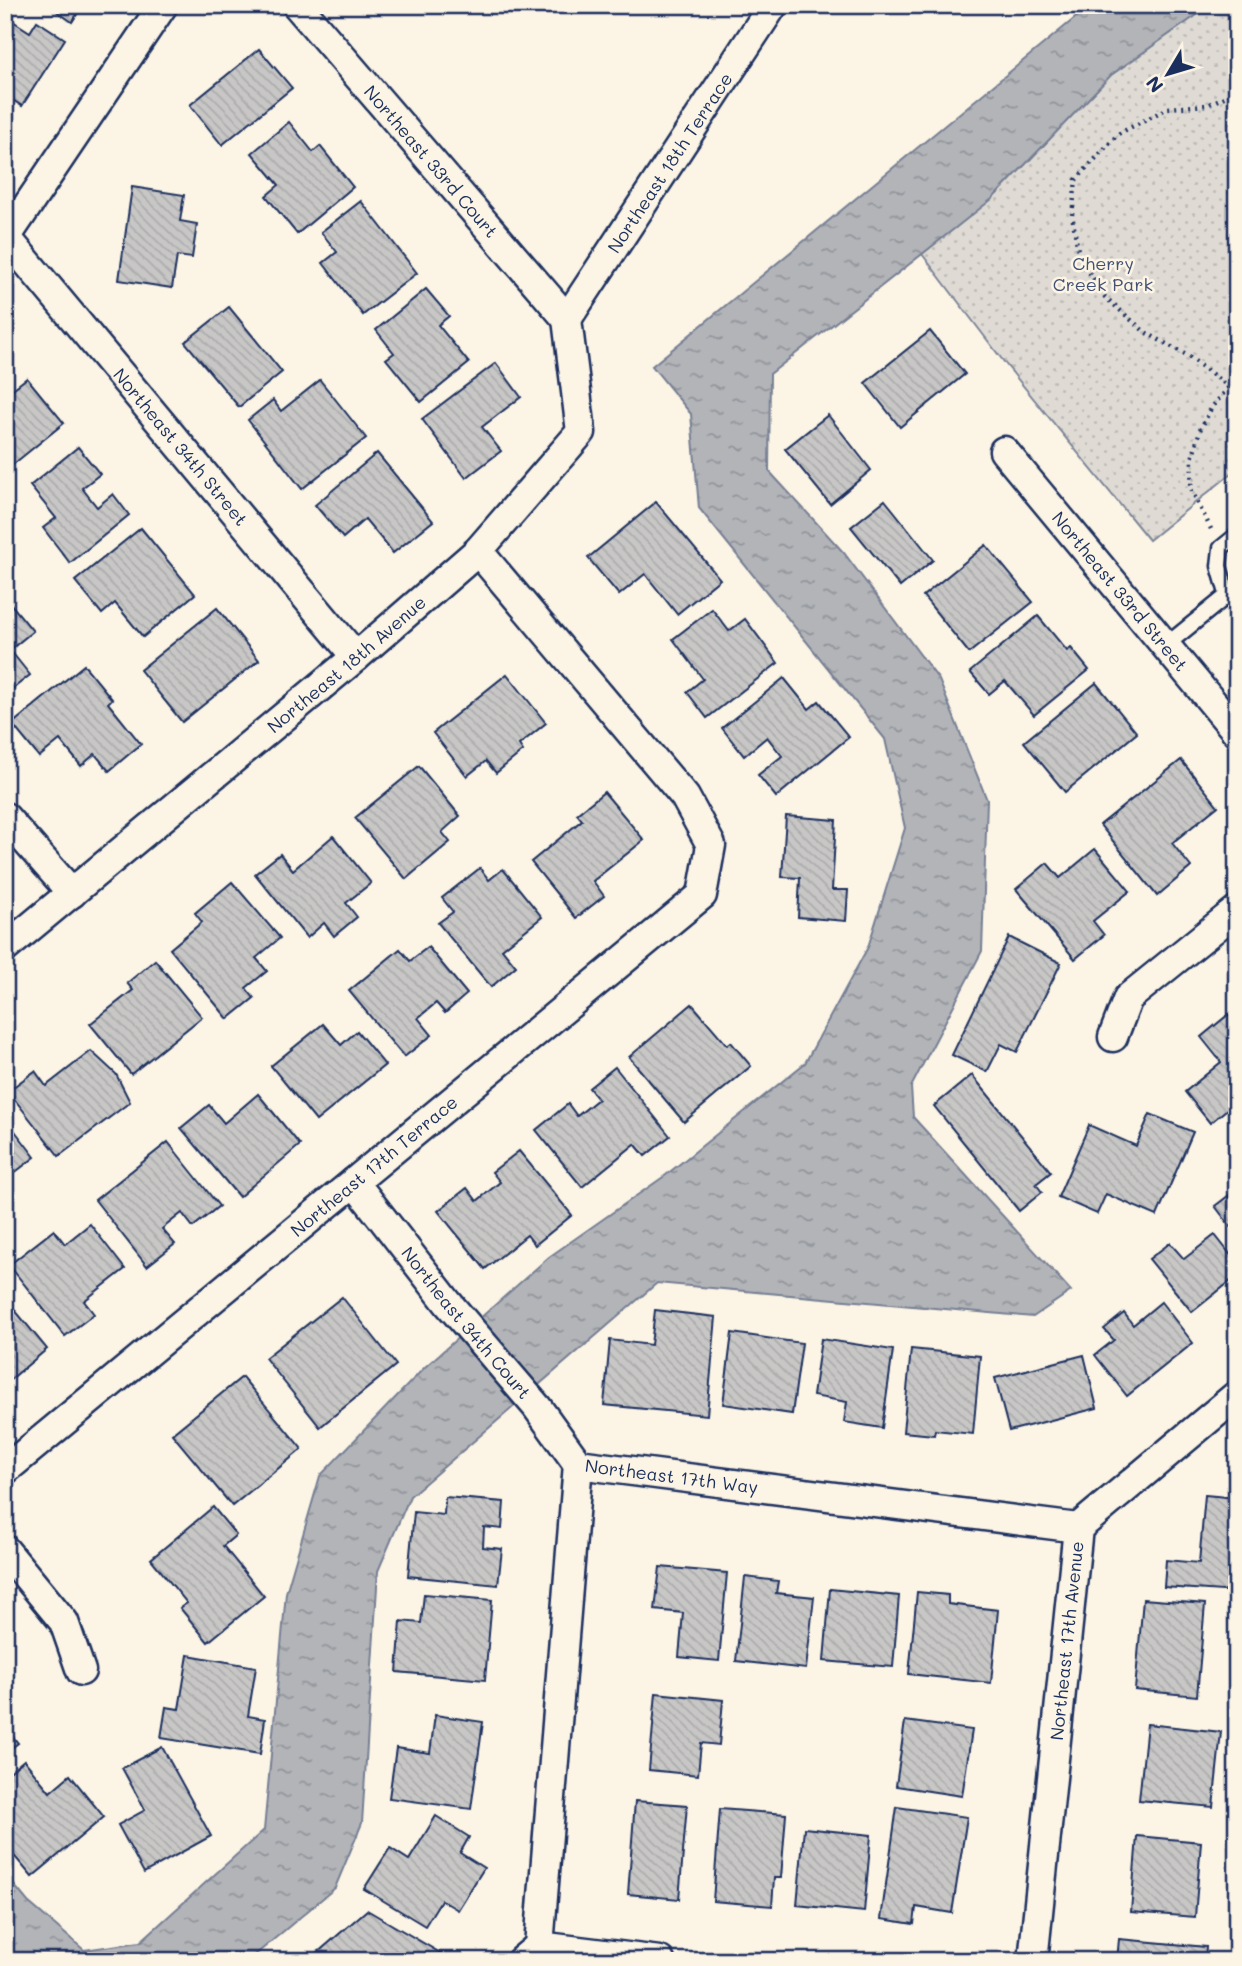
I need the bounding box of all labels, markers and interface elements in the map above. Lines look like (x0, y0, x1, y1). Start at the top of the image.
north arrow (1134, 38, 1204, 108)
street label: Northeast 18th Terrace (602, 68, 737, 257)
text: N (1140, 71, 1168, 98)
street label: Northeast 33rd Court (359, 80, 504, 242)
park label: Cherry Creek Park (1053, 251, 1153, 296)
street label: Northeast 34th Street (108, 363, 253, 531)
street label: Northeast 33rd Street (1047, 506, 1193, 676)
street label: Northeast 18th Avenue (262, 590, 431, 738)
street label: Northeast 17th Terrace (285, 1090, 462, 1242)
street label: Northeast 34th Court (396, 1241, 537, 1404)
street label: Northeast 17th Way (584, 1453, 760, 1499)
street label: Northeast 17th Avenue (1044, 1540, 1089, 1742)

